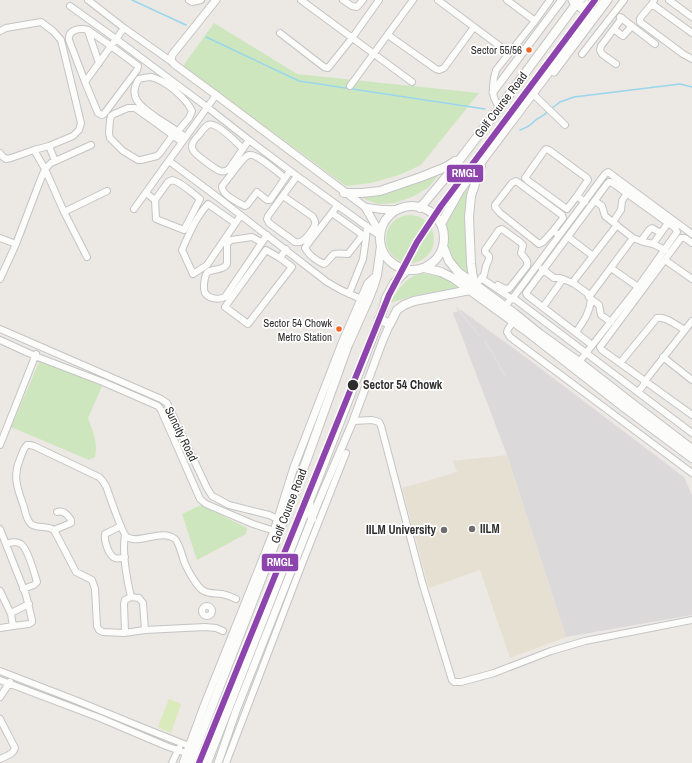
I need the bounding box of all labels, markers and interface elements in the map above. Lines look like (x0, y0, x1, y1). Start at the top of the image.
place label: Sector 55/56 (471, 43, 522, 57)
marker: Sector 55/56 (524, 45, 534, 55)
street label: Golf Course Road (471, 69, 531, 141)
line badge: RMGL (446, 164, 484, 183)
text: RMGL (452, 166, 479, 180)
place label: Sector 54 Chowk Metro Station (263, 316, 332, 344)
marker: Sector 54 Chowk Metro Station (334, 324, 344, 334)
place label: Sector 54 Chowk (363, 377, 443, 393)
marker: Sector 54 Chowk (346, 378, 360, 392)
street label: Suncity Road (161, 404, 201, 464)
street label: Golf Course Road (267, 466, 311, 546)
place label: IILM (480, 521, 500, 537)
place label: IILM University (366, 522, 437, 538)
marker: IILM (467, 524, 477, 534)
marker: IILM University (439, 525, 449, 535)
line badge: RMGL (261, 553, 299, 572)
text: RMGL (267, 555, 294, 569)

